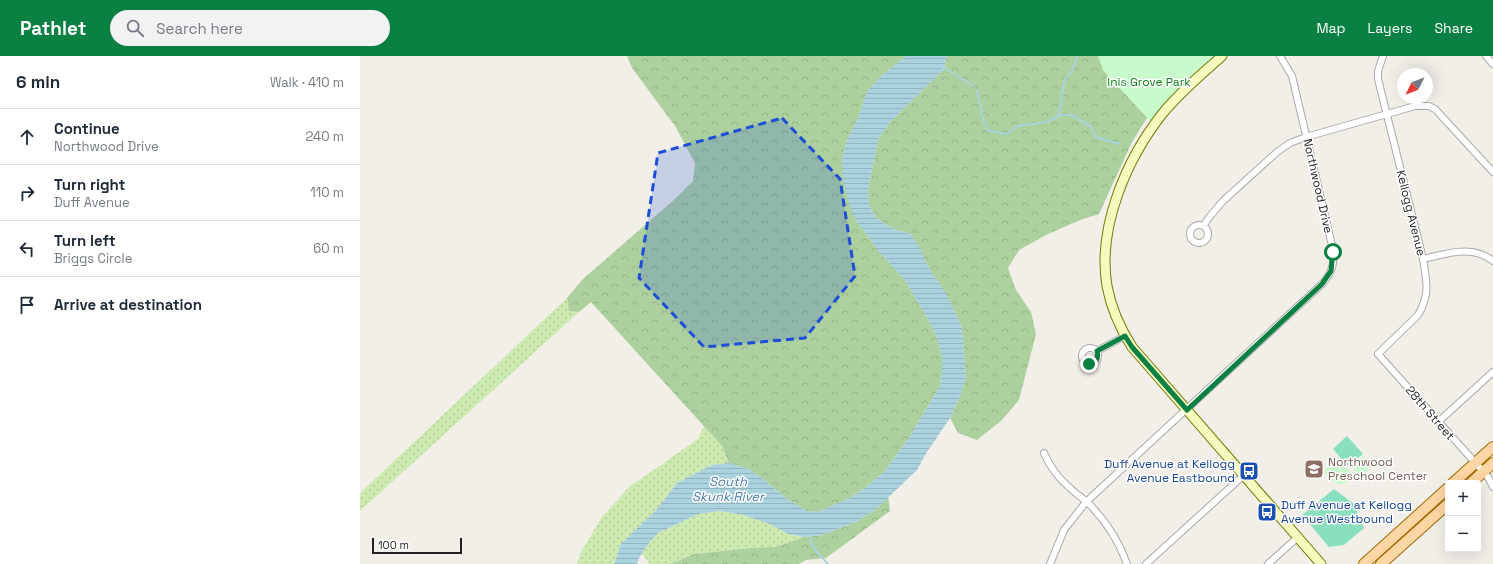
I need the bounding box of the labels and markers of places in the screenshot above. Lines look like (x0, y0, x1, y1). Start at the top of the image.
place label: Northwood Preschool Center (1328, 454, 1428, 484)
place label: Duff Avenue at Kellogg Avenue Eastbound (1104, 456, 1235, 486)
school or university icon: Northwood Preschool Center (1303, 458, 1325, 480)
bus stop icon: Duff Avenue at Kellogg Avenue Eastbound (1238, 460, 1260, 482)
place label: Duff Avenue at Kellogg Avenue Westbound (1281, 497, 1412, 527)
bus stop icon: Duff Avenue at Kellogg Avenue Westbound (1256, 501, 1278, 523)

